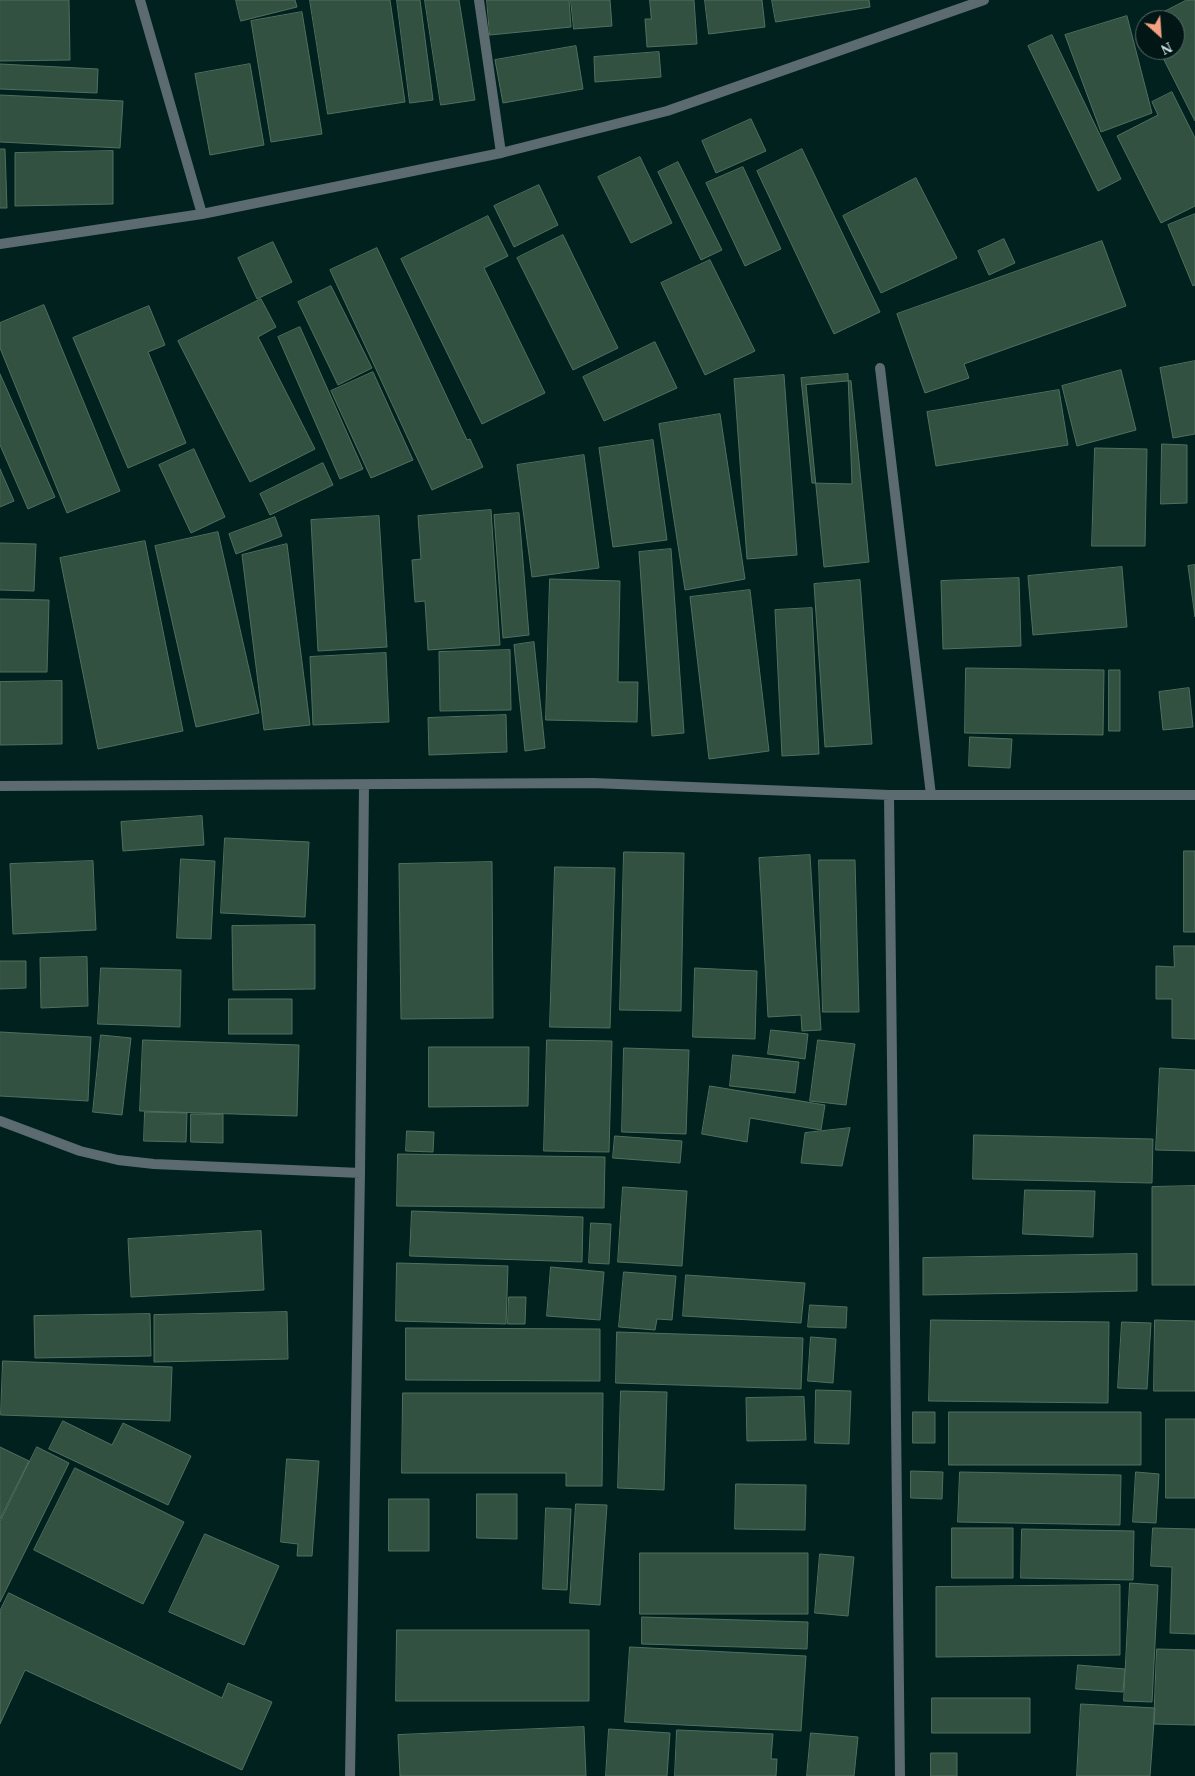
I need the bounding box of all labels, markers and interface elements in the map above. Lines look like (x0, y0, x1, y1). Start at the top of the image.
north arrow (1135, 10, 1185, 60)
text: N (1159, 39, 1174, 57)

